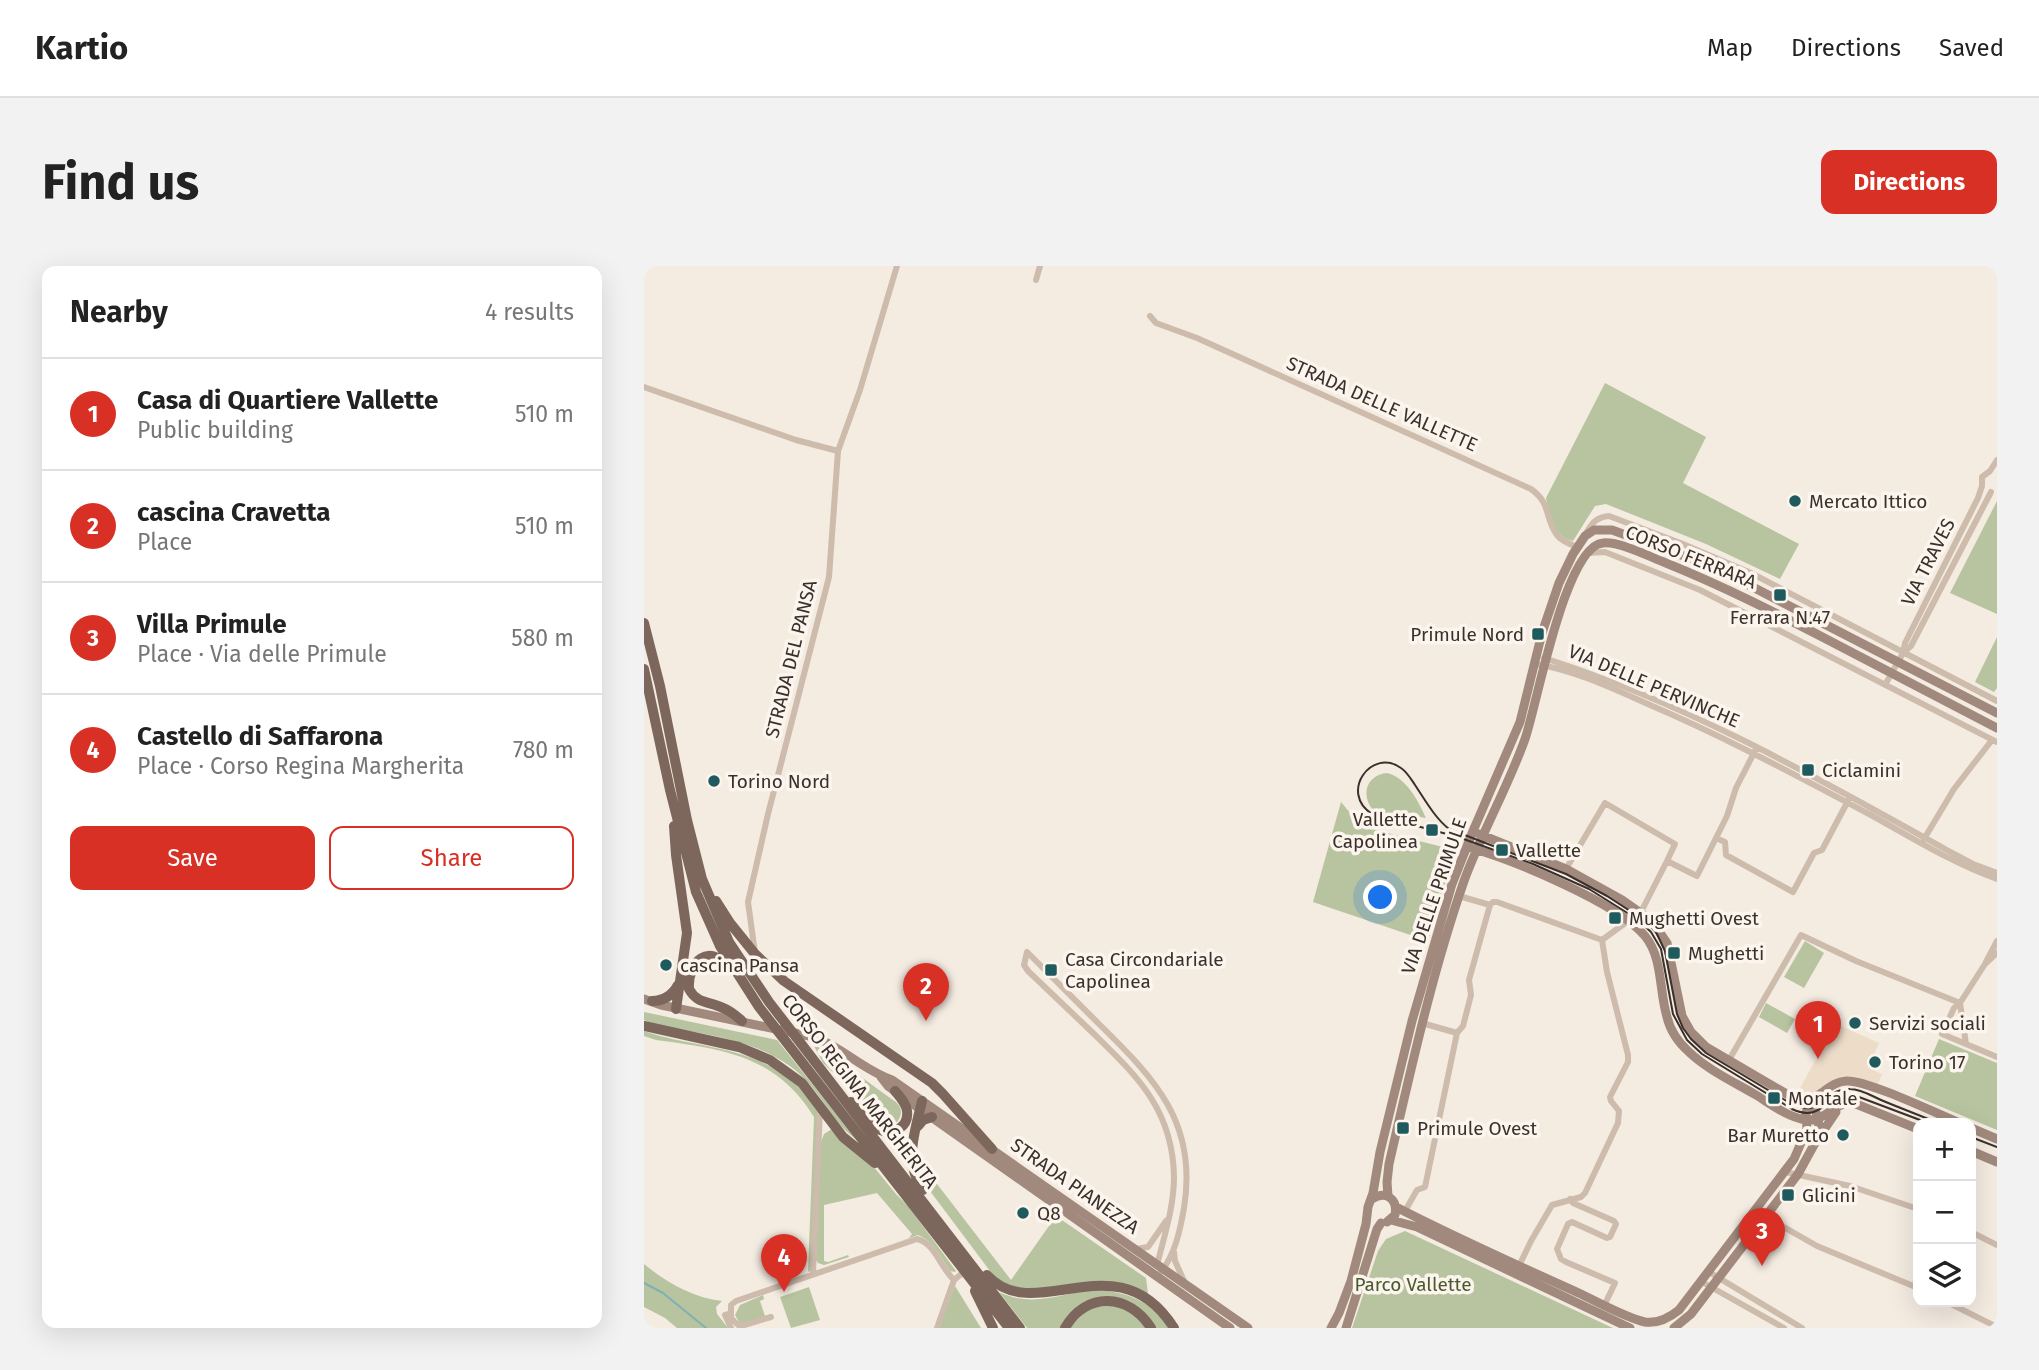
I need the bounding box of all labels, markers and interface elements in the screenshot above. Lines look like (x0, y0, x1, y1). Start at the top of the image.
text: Kartio (35, 28, 128, 68)
text: Map (1707, 34, 1753, 62)
text: Directions (1791, 34, 1901, 62)
text: Saved (1939, 34, 2004, 62)
button: Directions (1821, 150, 1997, 214)
text: Find us (42, 153, 199, 212)
text: Nearby (70, 294, 168, 330)
text: 4 results (485, 298, 574, 326)
street label: STRADA DELLE VALLETTE (1283, 351, 1481, 457)
text: Casa di Quartiere Vallette (137, 385, 438, 416)
text: 1 (88, 400, 98, 428)
text: 510 m (515, 400, 574, 428)
text: Public building (137, 416, 293, 444)
place label: Mercato Ittico (1809, 490, 1927, 513)
marker: Mercato Ittico (1787, 493, 1803, 509)
text: cascina Cravetta (137, 497, 330, 528)
text: 2 (87, 512, 99, 540)
text: 510 m (515, 512, 574, 540)
street label: VIA TRAVES (1896, 514, 1960, 610)
street label: CORSO FERRARA (1622, 520, 1760, 594)
text: Place (137, 528, 192, 556)
street label: STRADA DEL PANSA (760, 578, 822, 740)
marker: Ferrara N.47 (1772, 587, 1788, 603)
place label: Ferrara N.47 (1730, 606, 1830, 629)
text: Villa Primule (137, 609, 287, 640)
place label: Primule Nord (1410, 623, 1524, 646)
text: 3 (87, 624, 99, 652)
text: 580 m (511, 624, 574, 652)
marker: Primule Nord (1530, 626, 1546, 642)
street label: VIA DELLE PERVINCHE (1565, 639, 1743, 733)
text: Place · Via delle Primule (137, 640, 387, 668)
text: Castello di Saffarona (137, 721, 383, 752)
text: 4 (87, 736, 100, 764)
text: 780 m (513, 736, 574, 764)
text: Place · Corso Regina Margherita (137, 752, 464, 780)
place label: Ciclamini (1822, 759, 1901, 782)
marker: Ciclamini (1800, 762, 1816, 778)
place label: Torino Nord (728, 770, 830, 793)
marker: Torino Nord (706, 773, 722, 789)
place label: Vallette Capolinea (1332, 808, 1418, 853)
street label: VIA DELLE PRIMULE (1396, 815, 1472, 977)
marker: Vallette Capolinea (1424, 822, 1440, 838)
button: Save (70, 826, 315, 890)
button: Share (329, 826, 574, 890)
place label: Vallette (1516, 839, 1581, 862)
marker: Vallette (1494, 842, 1510, 858)
your location (1363, 880, 1397, 914)
place label: Mughetti Ovest (1629, 907, 1759, 930)
marker: Mughetti Ovest (1607, 910, 1623, 926)
place label: Mughetti (1688, 942, 1764, 965)
marker: Mughetti (1666, 945, 1682, 961)
place label: Casa Circondariale Capolinea (1065, 948, 1224, 993)
place label: cascina Pansa (680, 954, 799, 977)
marker: cascina Pansa (658, 957, 674, 973)
marker: Casa Circondariale Capolinea (1043, 962, 1059, 978)
pin: 2 (903, 963, 949, 1021)
street label: CORSO REGINA MARGHERITA (777, 989, 943, 1193)
pin: 1 (1795, 1001, 1841, 1059)
place label: Servizi sociali (1869, 1012, 1986, 1035)
marker: Servizi sociali (1847, 1015, 1863, 1031)
place label: Torino 17 (1889, 1051, 1966, 1074)
marker: Torino 17 (1867, 1054, 1883, 1070)
place label: Montale (1788, 1087, 1858, 1110)
marker: Montale (1766, 1090, 1782, 1106)
place label: Primule Ovest (1417, 1117, 1537, 1140)
map controls (1913, 1118, 1976, 1307)
button: + (1913, 1118, 1976, 1181)
marker: Primule Ovest (1395, 1120, 1411, 1136)
place label: Bar Muretto (1727, 1124, 1829, 1147)
marker: Bar Muretto (1835, 1127, 1851, 1143)
street label: STRADA PIANEZZA (1006, 1133, 1144, 1239)
button: − (1913, 1181, 1976, 1244)
place label: Glicini (1802, 1184, 1856, 1207)
marker: Glicini (1780, 1187, 1796, 1203)
place label: Q8 (1037, 1202, 1061, 1225)
marker: Q8 (1015, 1205, 1031, 1221)
pin: 3 (1739, 1208, 1785, 1266)
pin: 4 (761, 1234, 807, 1292)
button: layers (1913, 1244, 1976, 1307)
park label: Parco Vallette (1354, 1273, 1472, 1296)

